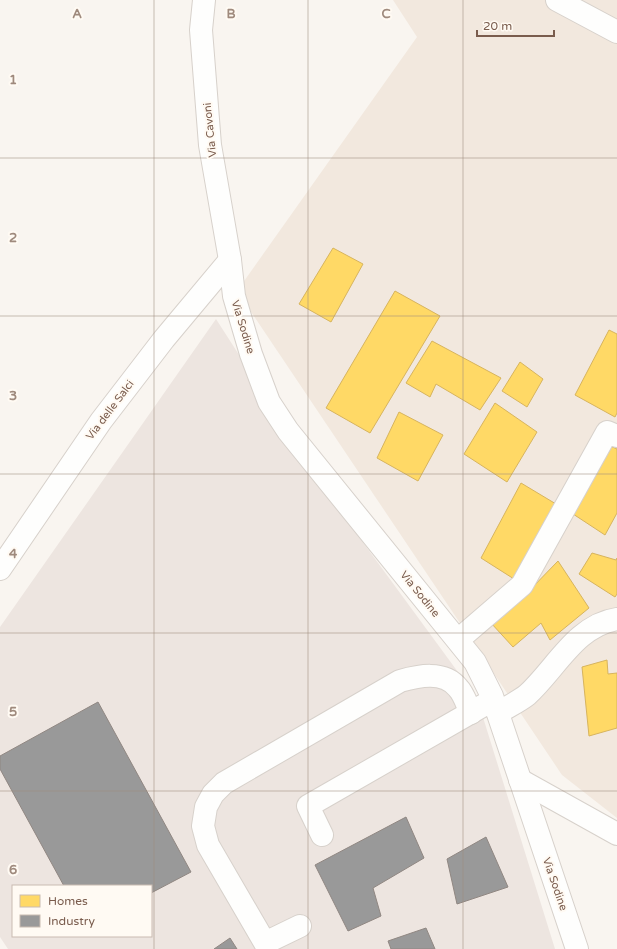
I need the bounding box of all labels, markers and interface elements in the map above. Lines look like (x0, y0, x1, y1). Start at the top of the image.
text: A (72, 6, 82, 22)
text: B (226, 6, 236, 22)
text: C (381, 6, 391, 22)
scale bar (477, 12, 554, 38)
text: 20 m (483, 19, 512, 33)
text: 1 (9, 72, 17, 88)
street label: Via Cavoni (201, 102, 219, 158)
text: 2 (9, 230, 17, 246)
street label: Via Sodine (229, 299, 257, 355)
street label: Via delle Salci (83, 378, 137, 442)
text: 3 (9, 388, 17, 404)
text: 4 (9, 546, 18, 562)
street label: Via Sodine (398, 568, 442, 620)
text: 5 (9, 704, 17, 720)
street label: Via Sodine (540, 856, 570, 912)
text: 6 (9, 862, 17, 878)
legend (12, 885, 152, 937)
text: Homes (48, 894, 88, 908)
text: Industry (48, 914, 95, 928)

